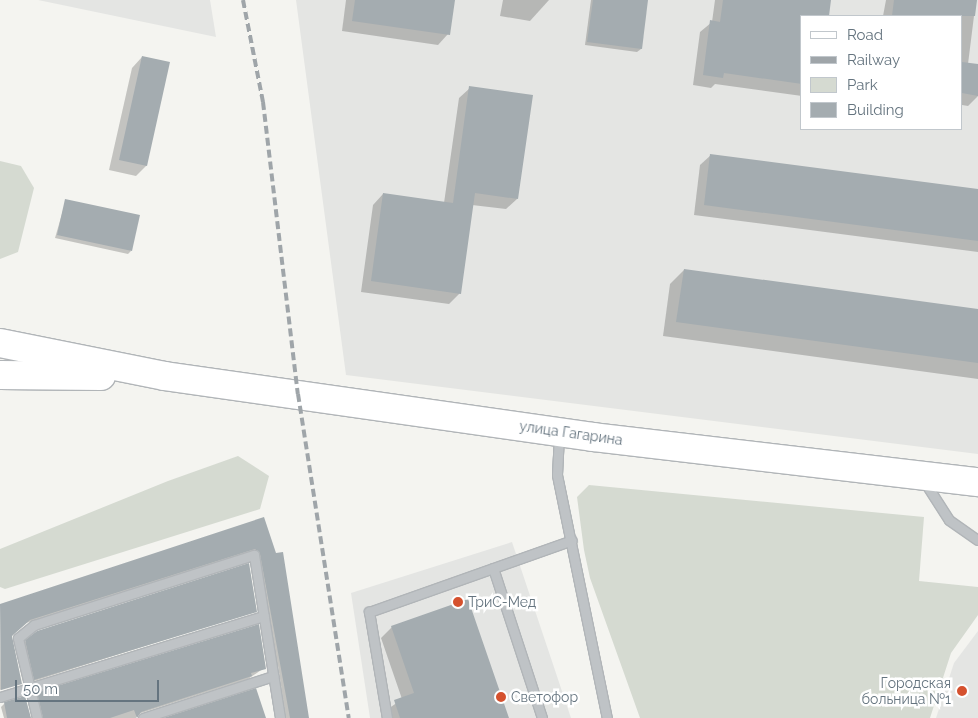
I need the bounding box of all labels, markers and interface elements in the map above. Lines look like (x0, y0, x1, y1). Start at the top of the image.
legend (800, 15, 963, 130)
text: Road (847, 26, 883, 44)
text: Railway (847, 51, 900, 69)
text: Park (847, 76, 878, 94)
text: Building (847, 101, 904, 119)
street label: улица Гагарина (518, 417, 624, 449)
place label: ТриС-Мед (468, 594, 536, 610)
marker: ТриС-Мед (452, 596, 464, 608)
scale bar (18, 670, 161, 702)
place label: Городская больница №1 (862, 675, 951, 708)
text: 50 m (23, 680, 58, 698)
marker: Городская больница №1 (955, 684, 969, 698)
place label: Светофор (511, 689, 578, 705)
marker: Светофор (495, 691, 507, 703)

